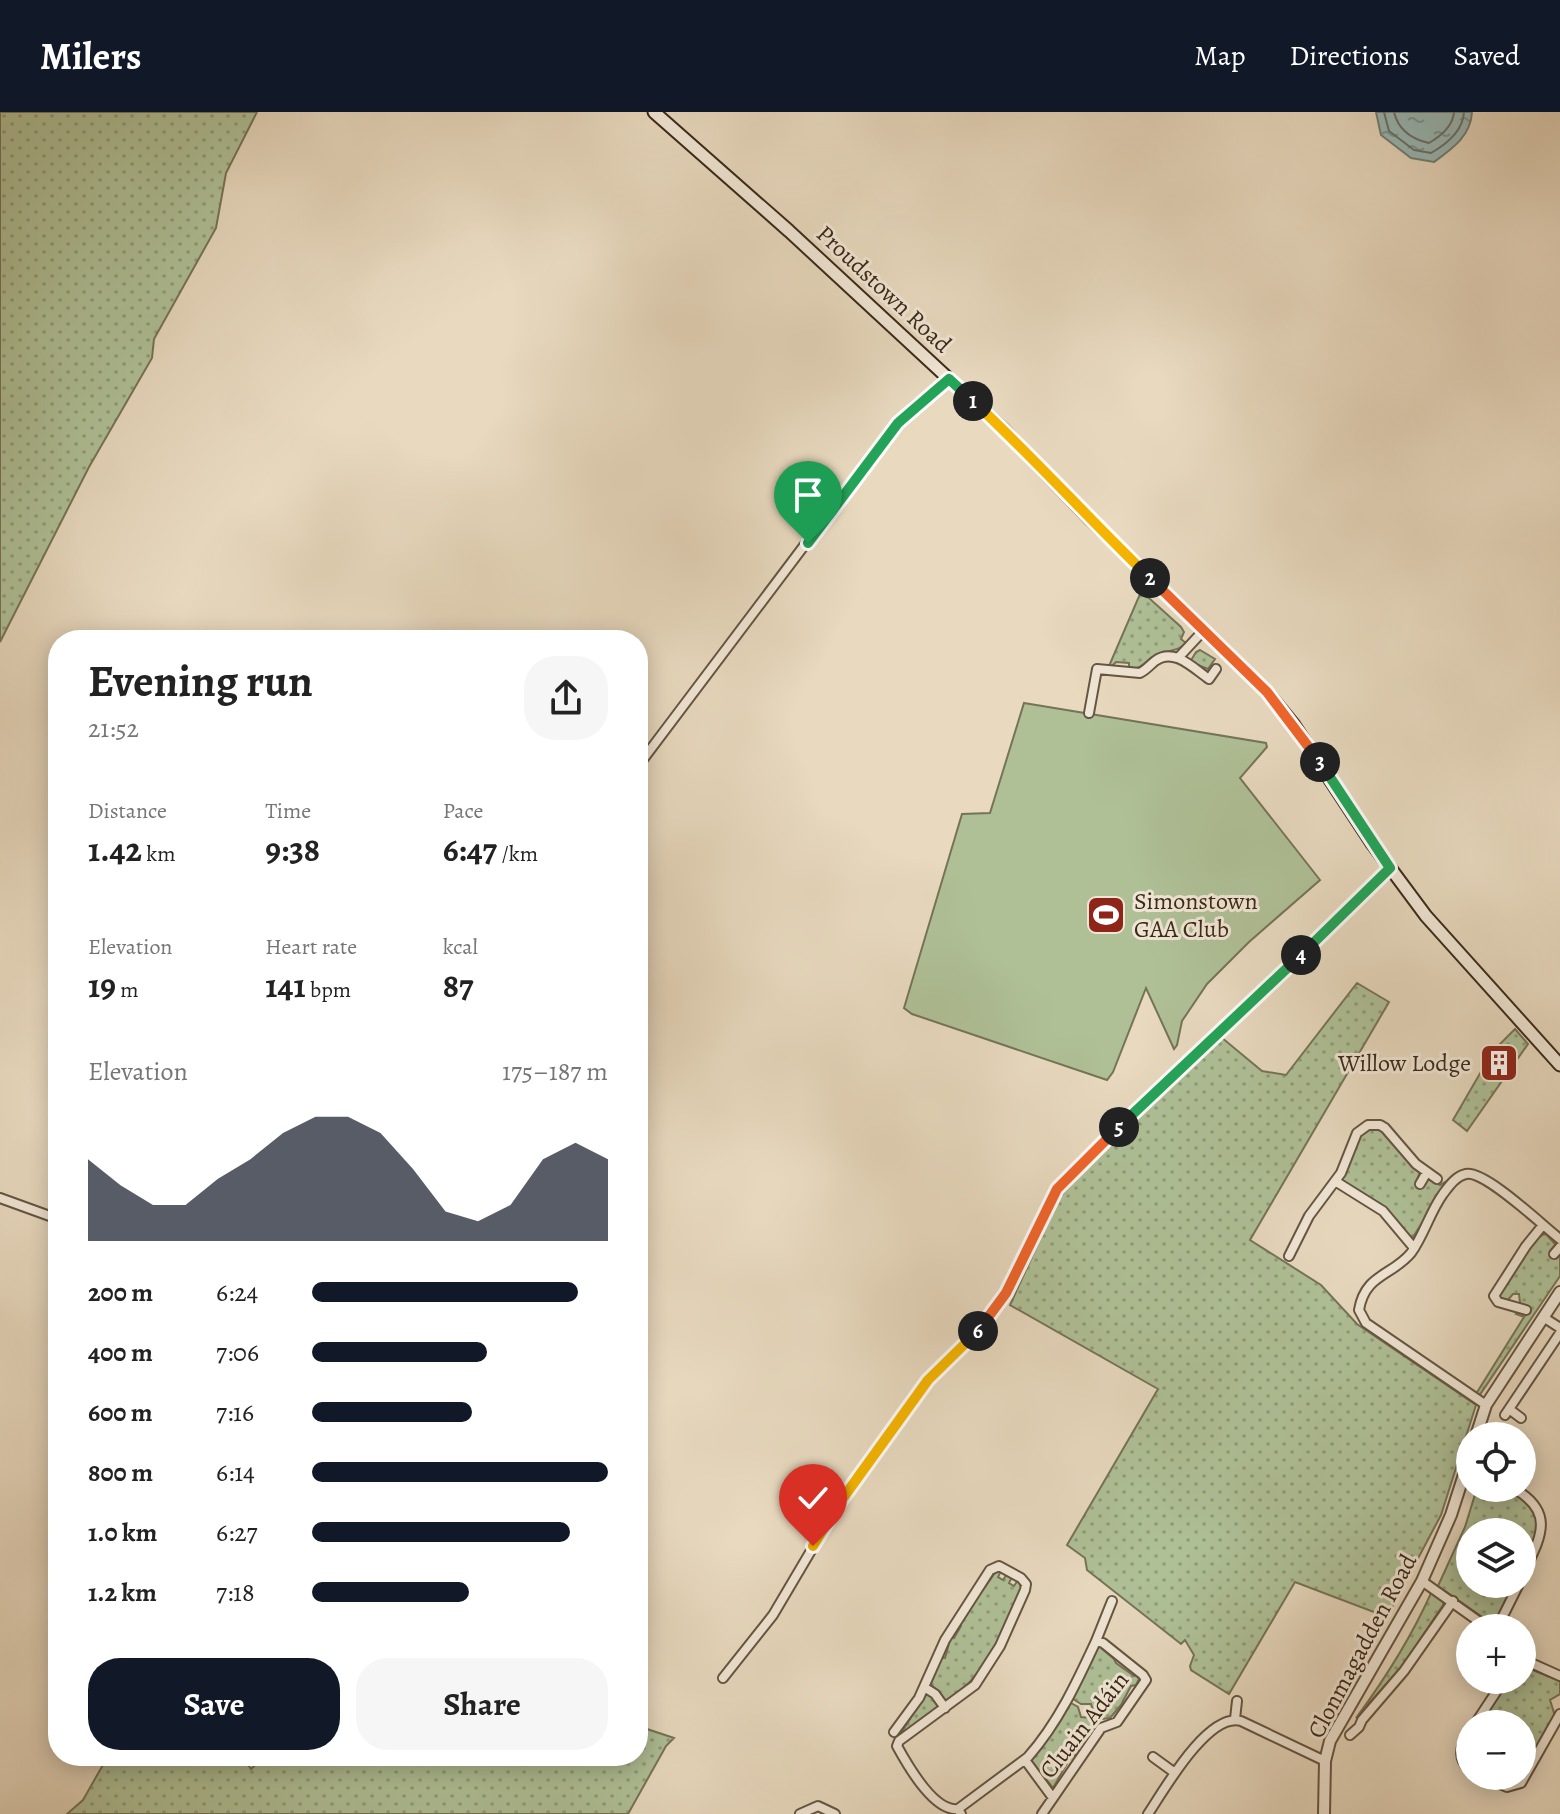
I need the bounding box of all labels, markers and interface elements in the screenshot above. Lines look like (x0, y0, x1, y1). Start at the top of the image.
text: Milers (40, 30, 142, 82)
text: Map (1194, 37, 1245, 75)
text: Directions (1289, 37, 1410, 75)
text: Saved (1454, 37, 1520, 75)
street label: Proudstown Road (810, 218, 959, 360)
pin: 1 (953, 381, 993, 421)
text: 1 (969, 386, 977, 416)
pin (774, 461, 842, 543)
icon: arrive (786, 473, 830, 517)
pin: 2 (1130, 558, 1170, 598)
text: 2 (1145, 563, 1155, 593)
text: Evening run (88, 651, 313, 711)
button: share (524, 656, 608, 740)
text: 21:52 (88, 711, 139, 746)
pin: 3 (1300, 742, 1340, 782)
text: 3 (1315, 747, 1325, 777)
text: Distance (88, 796, 167, 826)
text: Time (265, 796, 311, 826)
text: Pace (443, 796, 483, 826)
text: 1.42 (88, 826, 142, 873)
text: 9:38 (265, 826, 320, 873)
text: 6:47 (443, 826, 497, 873)
text: km (142, 839, 176, 869)
text: /km (497, 839, 538, 869)
place label: Simonstown GAA Club (1134, 885, 1258, 945)
sports icon: Simonstown GAA Club (1085, 894, 1127, 936)
text: Elevation (88, 932, 172, 962)
text: Heart rate (265, 932, 357, 962)
text: kcal (443, 932, 478, 962)
pin: 4 (1281, 935, 1321, 975)
text: 4 (1296, 940, 1306, 970)
text: 19 (88, 962, 116, 1009)
text: 141 (265, 962, 306, 1009)
text: 87 (443, 962, 474, 1009)
text: m (116, 975, 139, 1005)
text: bpm (306, 975, 351, 1005)
building icon: Willow Lodge (1478, 1042, 1520, 1084)
place label: Willow Lodge (1337, 1047, 1471, 1079)
text: Elevation (88, 1054, 188, 1089)
text: 175–187 m (502, 1054, 608, 1089)
pin: 5 (1099, 1107, 1139, 1147)
text: 5 (1114, 1112, 1124, 1142)
text: 200 m (88, 1275, 153, 1310)
text: 6:24 (216, 1275, 258, 1310)
pin: 6 (958, 1311, 998, 1351)
text: 6 (973, 1316, 983, 1346)
text: 400 m (88, 1335, 153, 1370)
text: 7:06 (216, 1335, 259, 1370)
text: 600 m (88, 1395, 153, 1430)
text: 7:16 (216, 1395, 254, 1430)
map controls (1456, 1422, 1536, 1790)
button: locate (1456, 1422, 1536, 1502)
text: 800 m (88, 1455, 153, 1490)
text: 6:14 (216, 1455, 255, 1490)
pin (779, 1464, 847, 1546)
icon: check (791, 1476, 835, 1520)
text: 1.0 km (88, 1515, 157, 1550)
text: 6:27 (216, 1515, 257, 1550)
button: layers (1456, 1518, 1536, 1598)
street label: Clonmagadden Road (1300, 1548, 1424, 1744)
text: 1.2 km (88, 1575, 157, 1610)
text: 7:18 (216, 1575, 255, 1610)
button: + (1456, 1614, 1536, 1694)
button: Save (88, 1658, 340, 1750)
button: Share (356, 1658, 608, 1750)
street label: Cluain Adáin (1032, 1665, 1136, 1785)
button: − (1456, 1710, 1536, 1790)

